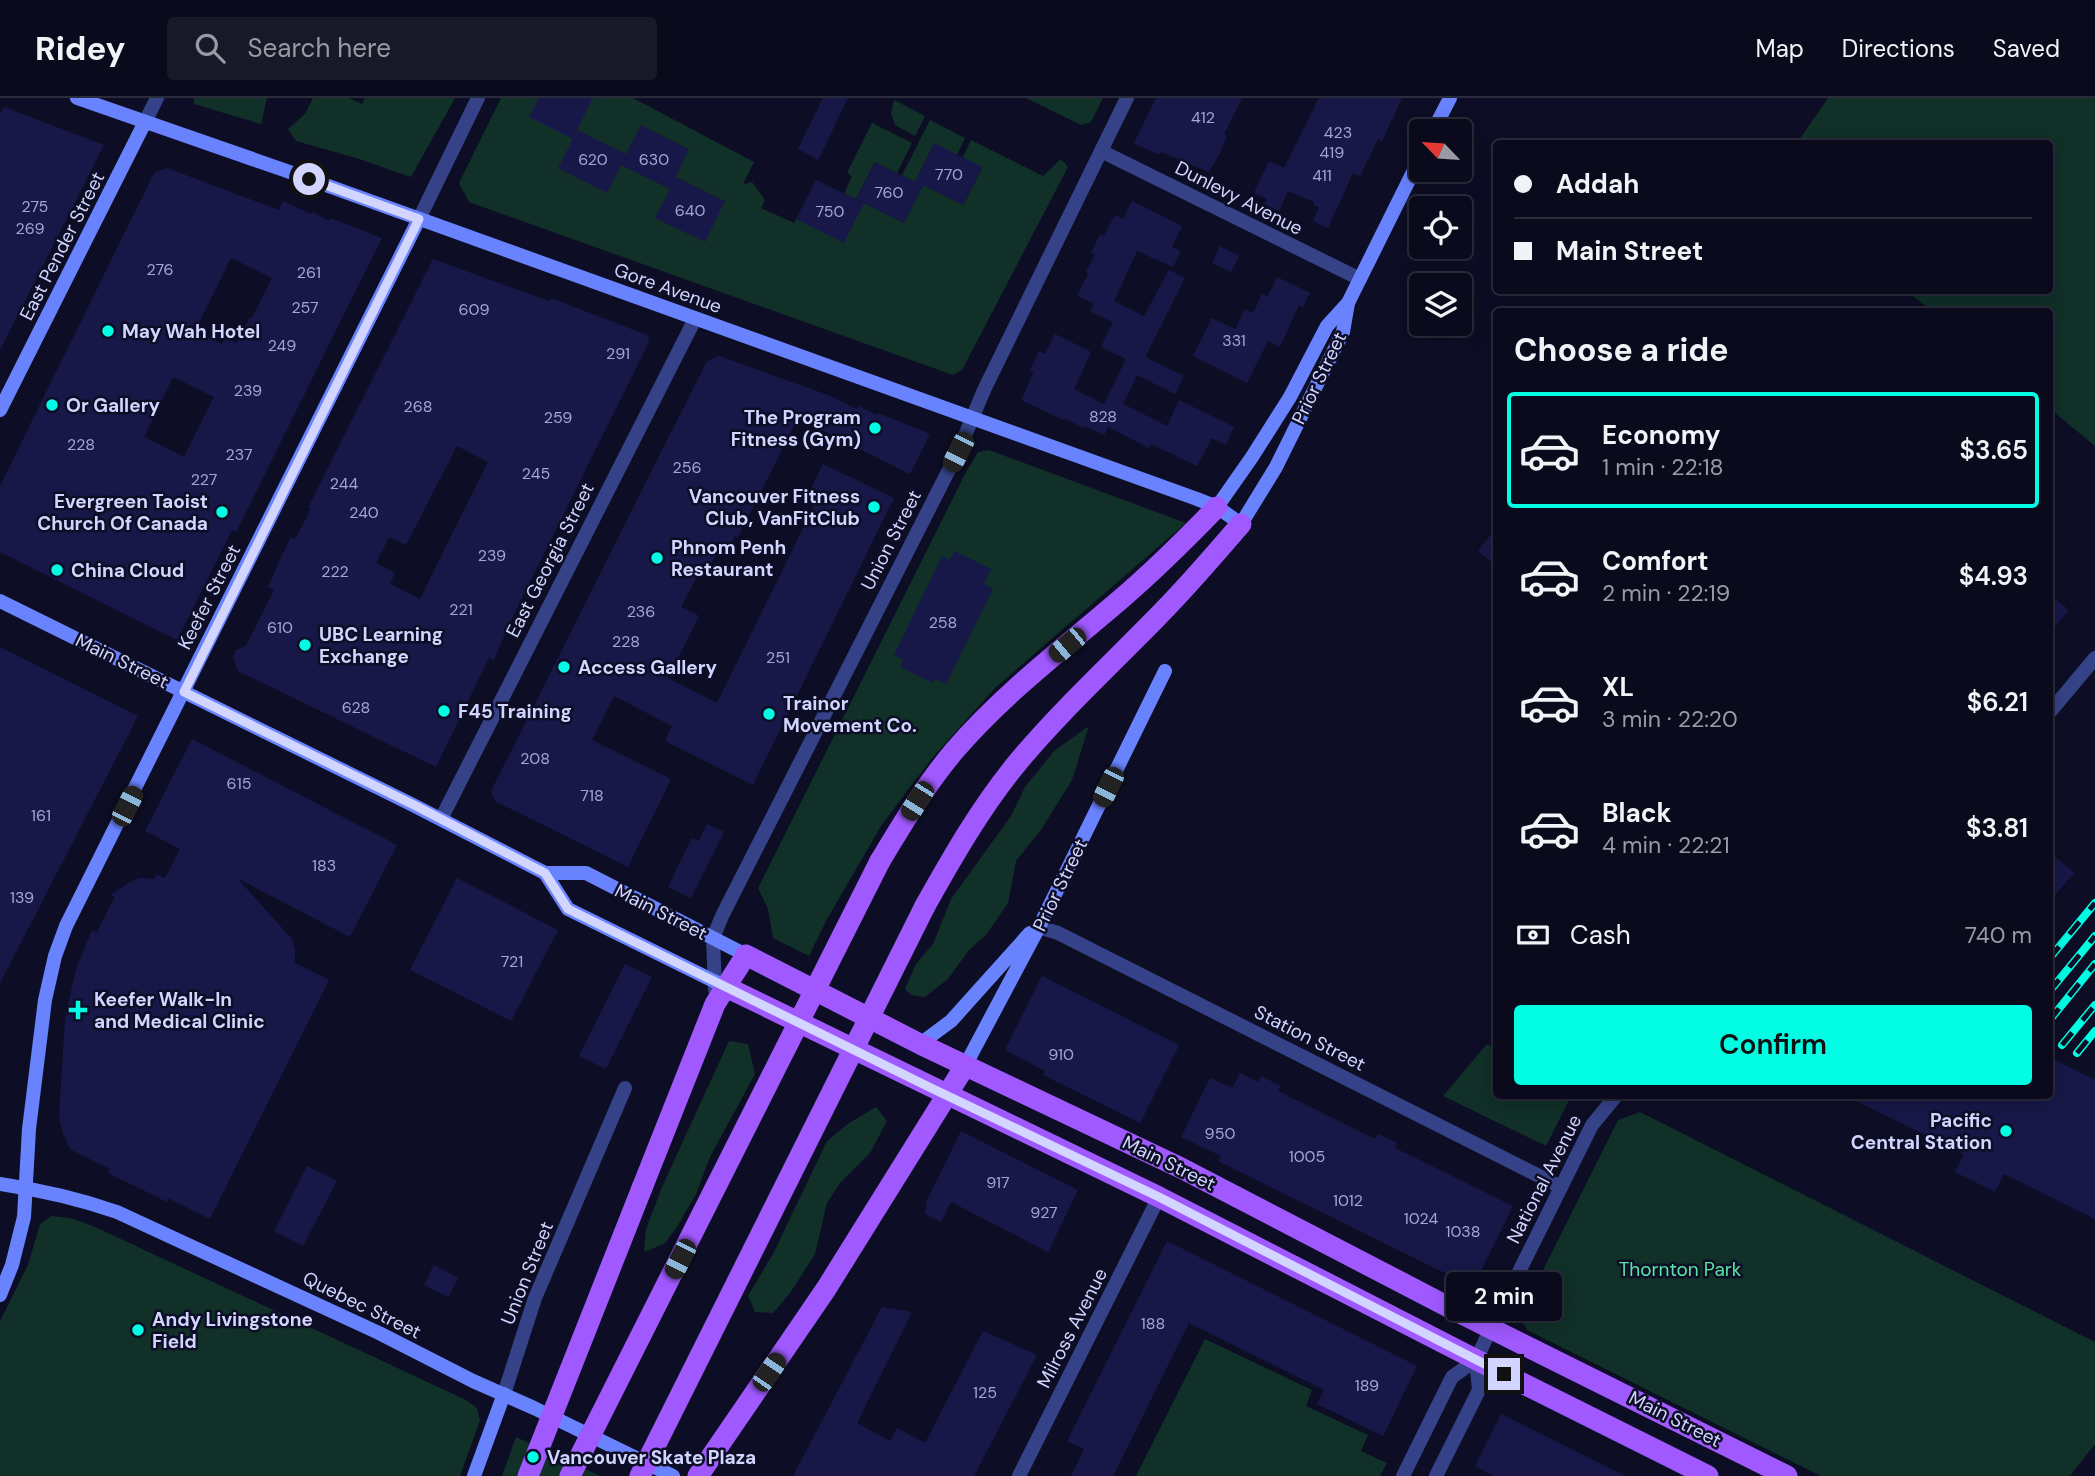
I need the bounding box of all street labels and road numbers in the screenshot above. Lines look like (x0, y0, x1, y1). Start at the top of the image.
street label: Dunlevy Avenue (1171, 155, 1307, 241)
street label: East Pender Street (14, 167, 110, 325)
street label: Gore Avenue (611, 257, 725, 319)
street label: Prior Street (1286, 328, 1352, 428)
street label: East Georgia Street (500, 478, 600, 642)
street label: Union Street (855, 486, 927, 594)
street label: Keefer Street (172, 540, 246, 654)
street label: Main Street (71, 628, 173, 694)
street label: Prior Street (1027, 835, 1093, 935)
street label: Main Street (610, 878, 712, 946)
street label: Station Street (1250, 999, 1370, 1077)
street label: National Avenue (1501, 1110, 1587, 1248)
street label: Main Street (1118, 1130, 1220, 1196)
street label: Union Street (495, 1218, 559, 1328)
street label: Milross Avenue (1031, 1264, 1113, 1392)
street label: Quebec Street (299, 1266, 425, 1344)
street label: Main Street (1624, 1385, 1726, 1453)

